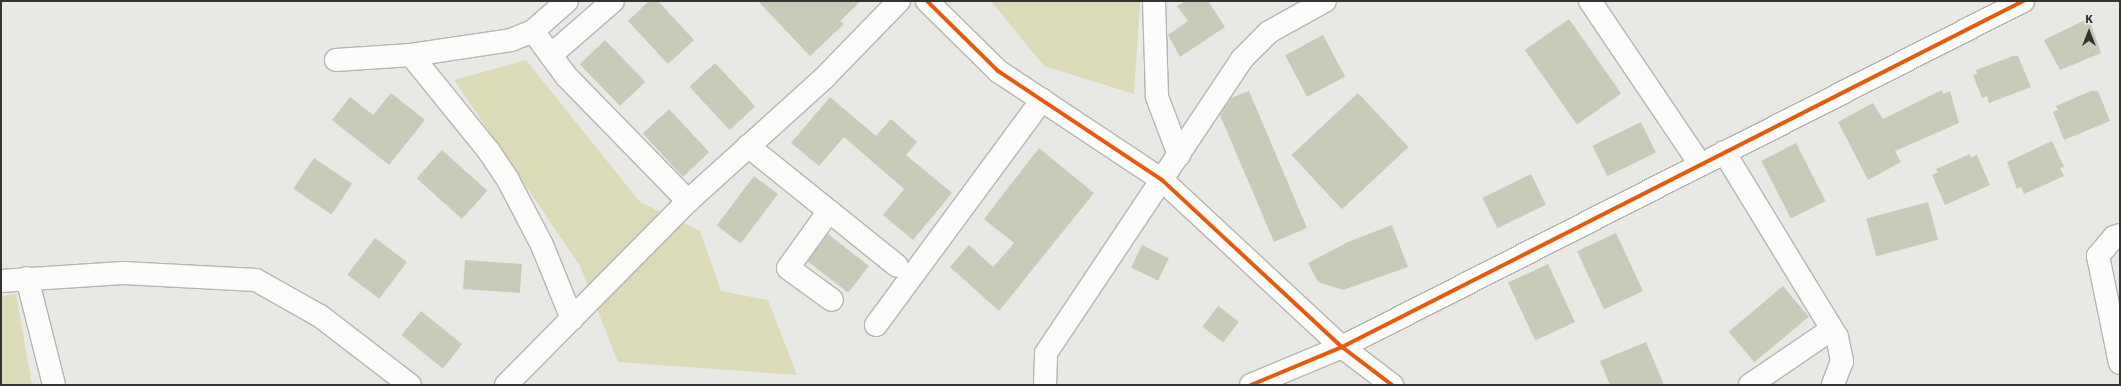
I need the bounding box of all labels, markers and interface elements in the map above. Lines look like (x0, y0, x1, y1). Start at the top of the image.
north arrow (2069, 12, 2109, 52)
text: K (2085, 13, 2093, 26)

